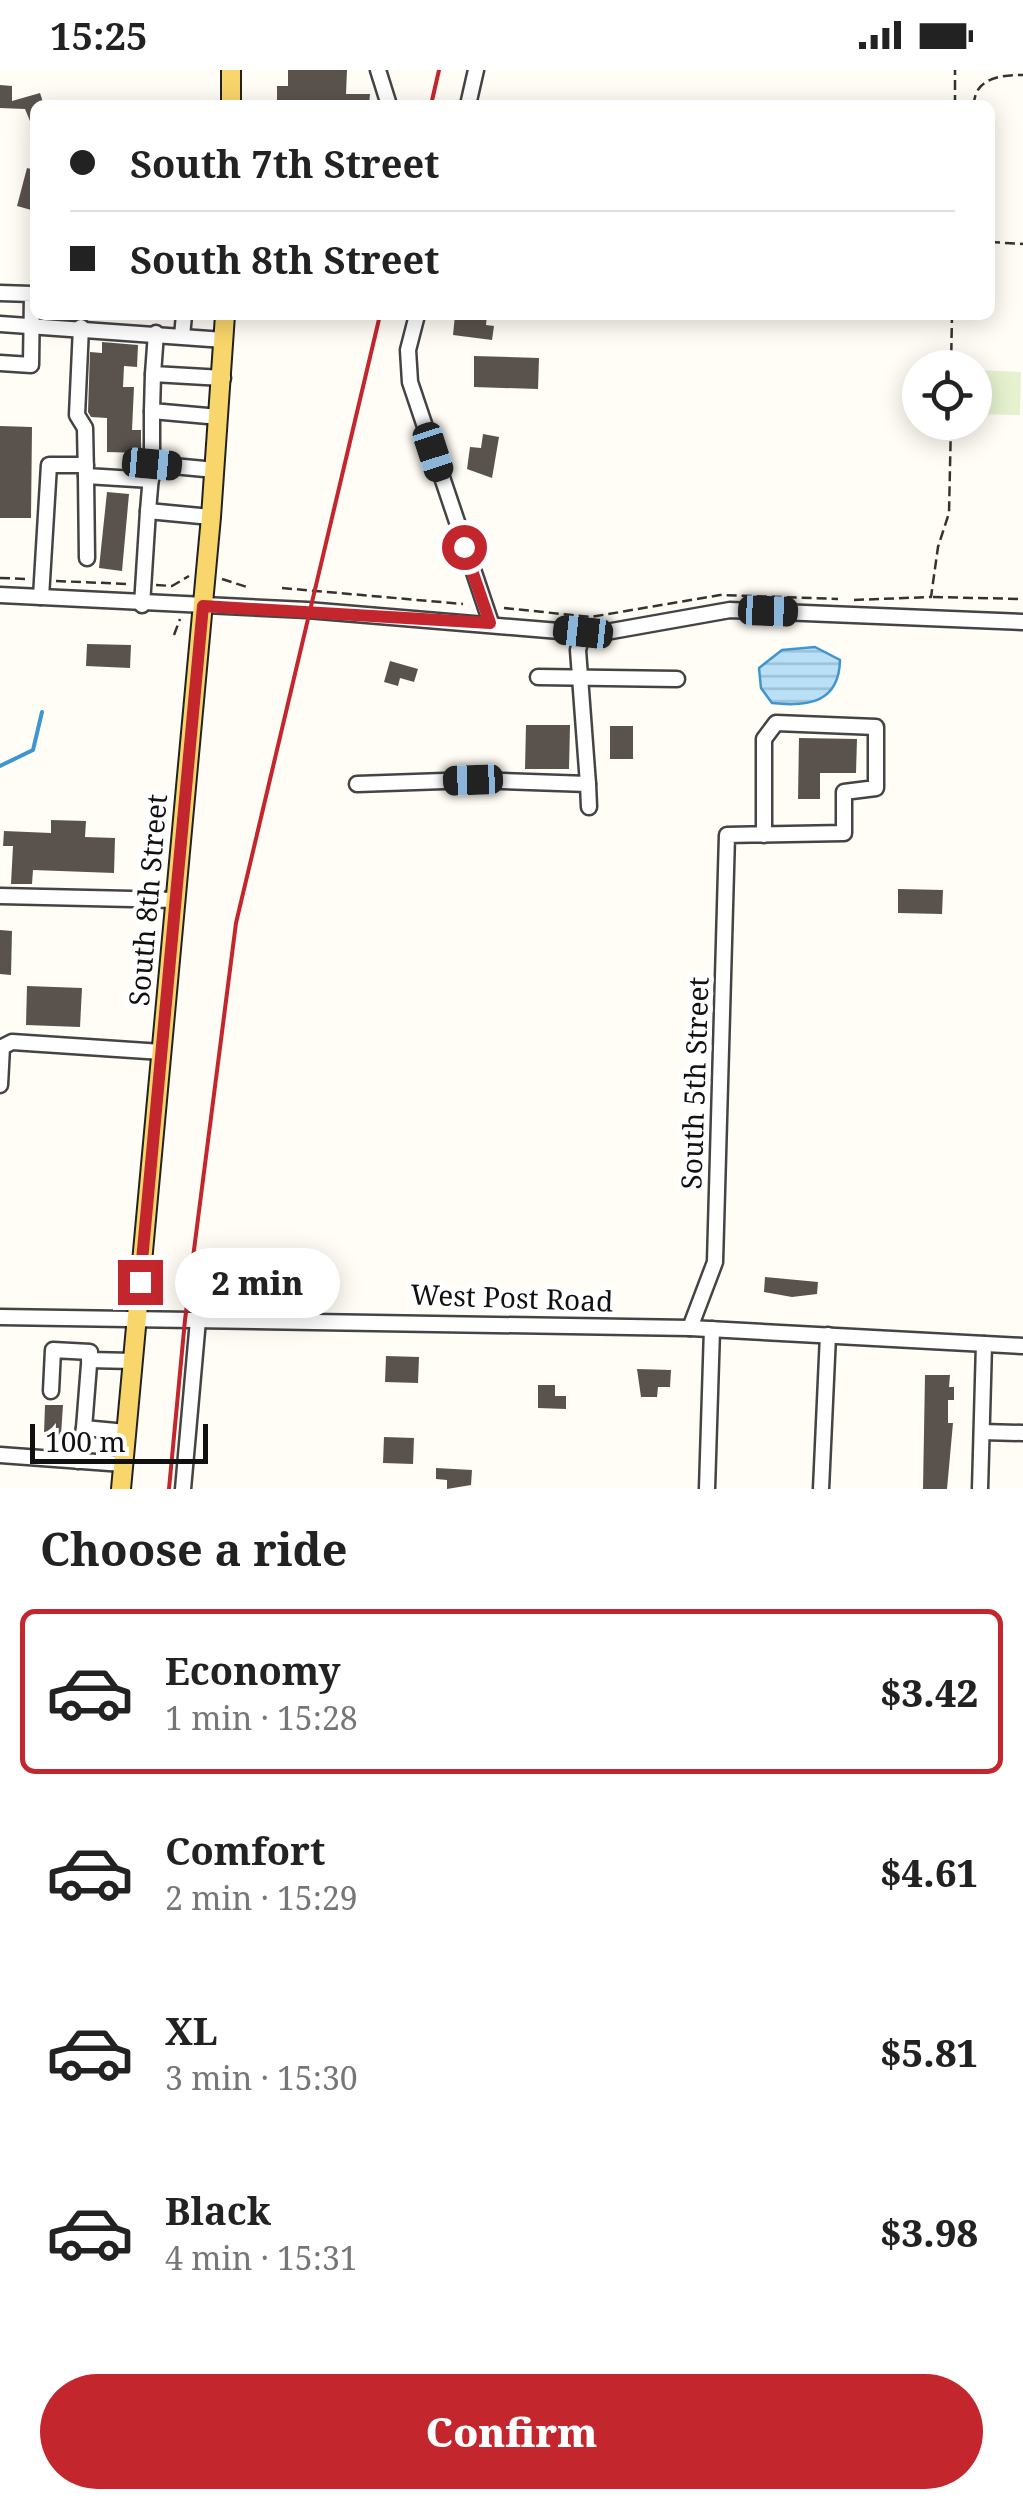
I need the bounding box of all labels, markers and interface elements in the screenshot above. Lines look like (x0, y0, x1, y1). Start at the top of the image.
text: 15:25 (50, 9, 147, 61)
text: South 7th Street (130, 137, 440, 189)
text: South 8th Street (130, 233, 440, 285)
map controls (902, 350, 992, 440)
button: locate (902, 350, 992, 440)
car (409, 419, 457, 485)
car (121, 446, 183, 482)
route start (442, 525, 487, 570)
car (737, 595, 799, 627)
car (552, 614, 614, 650)
car (442, 764, 504, 796)
street label: South 8th Street (119, 792, 175, 1008)
street label: South 5th Street (671, 976, 717, 1190)
callout: 2 min (175, 1247, 340, 1317)
route end (118, 1260, 163, 1305)
text: 2 min (212, 1261, 303, 1304)
street label: West Post Road (410, 1274, 614, 1320)
scale bar (30, 1419, 208, 1464)
text: 100 m (45, 1422, 126, 1460)
text: Choose a ride (40, 1518, 348, 1579)
text: Economy (165, 1644, 341, 1696)
icon: car (45, 1647, 135, 1737)
text: $3.42 (880, 1666, 978, 1718)
text: 1 min · 15:28 (165, 1696, 358, 1739)
text: Comfort (165, 1824, 325, 1876)
icon: car (45, 1827, 135, 1917)
text: $4.61 (880, 1846, 978, 1898)
text: 2 min · 15:29 (165, 1876, 358, 1919)
text: XL (165, 2004, 218, 2056)
icon: car (45, 2007, 135, 2097)
text: $5.81 (880, 2026, 978, 2078)
text: 3 min · 15:30 (165, 2056, 358, 2099)
text: Black (165, 2184, 271, 2236)
icon: car (45, 2187, 135, 2277)
text: $3.98 (880, 2206, 978, 2258)
text: 4 min · 15:31 (165, 2236, 358, 2279)
button: Confirm (40, 2374, 983, 2489)

